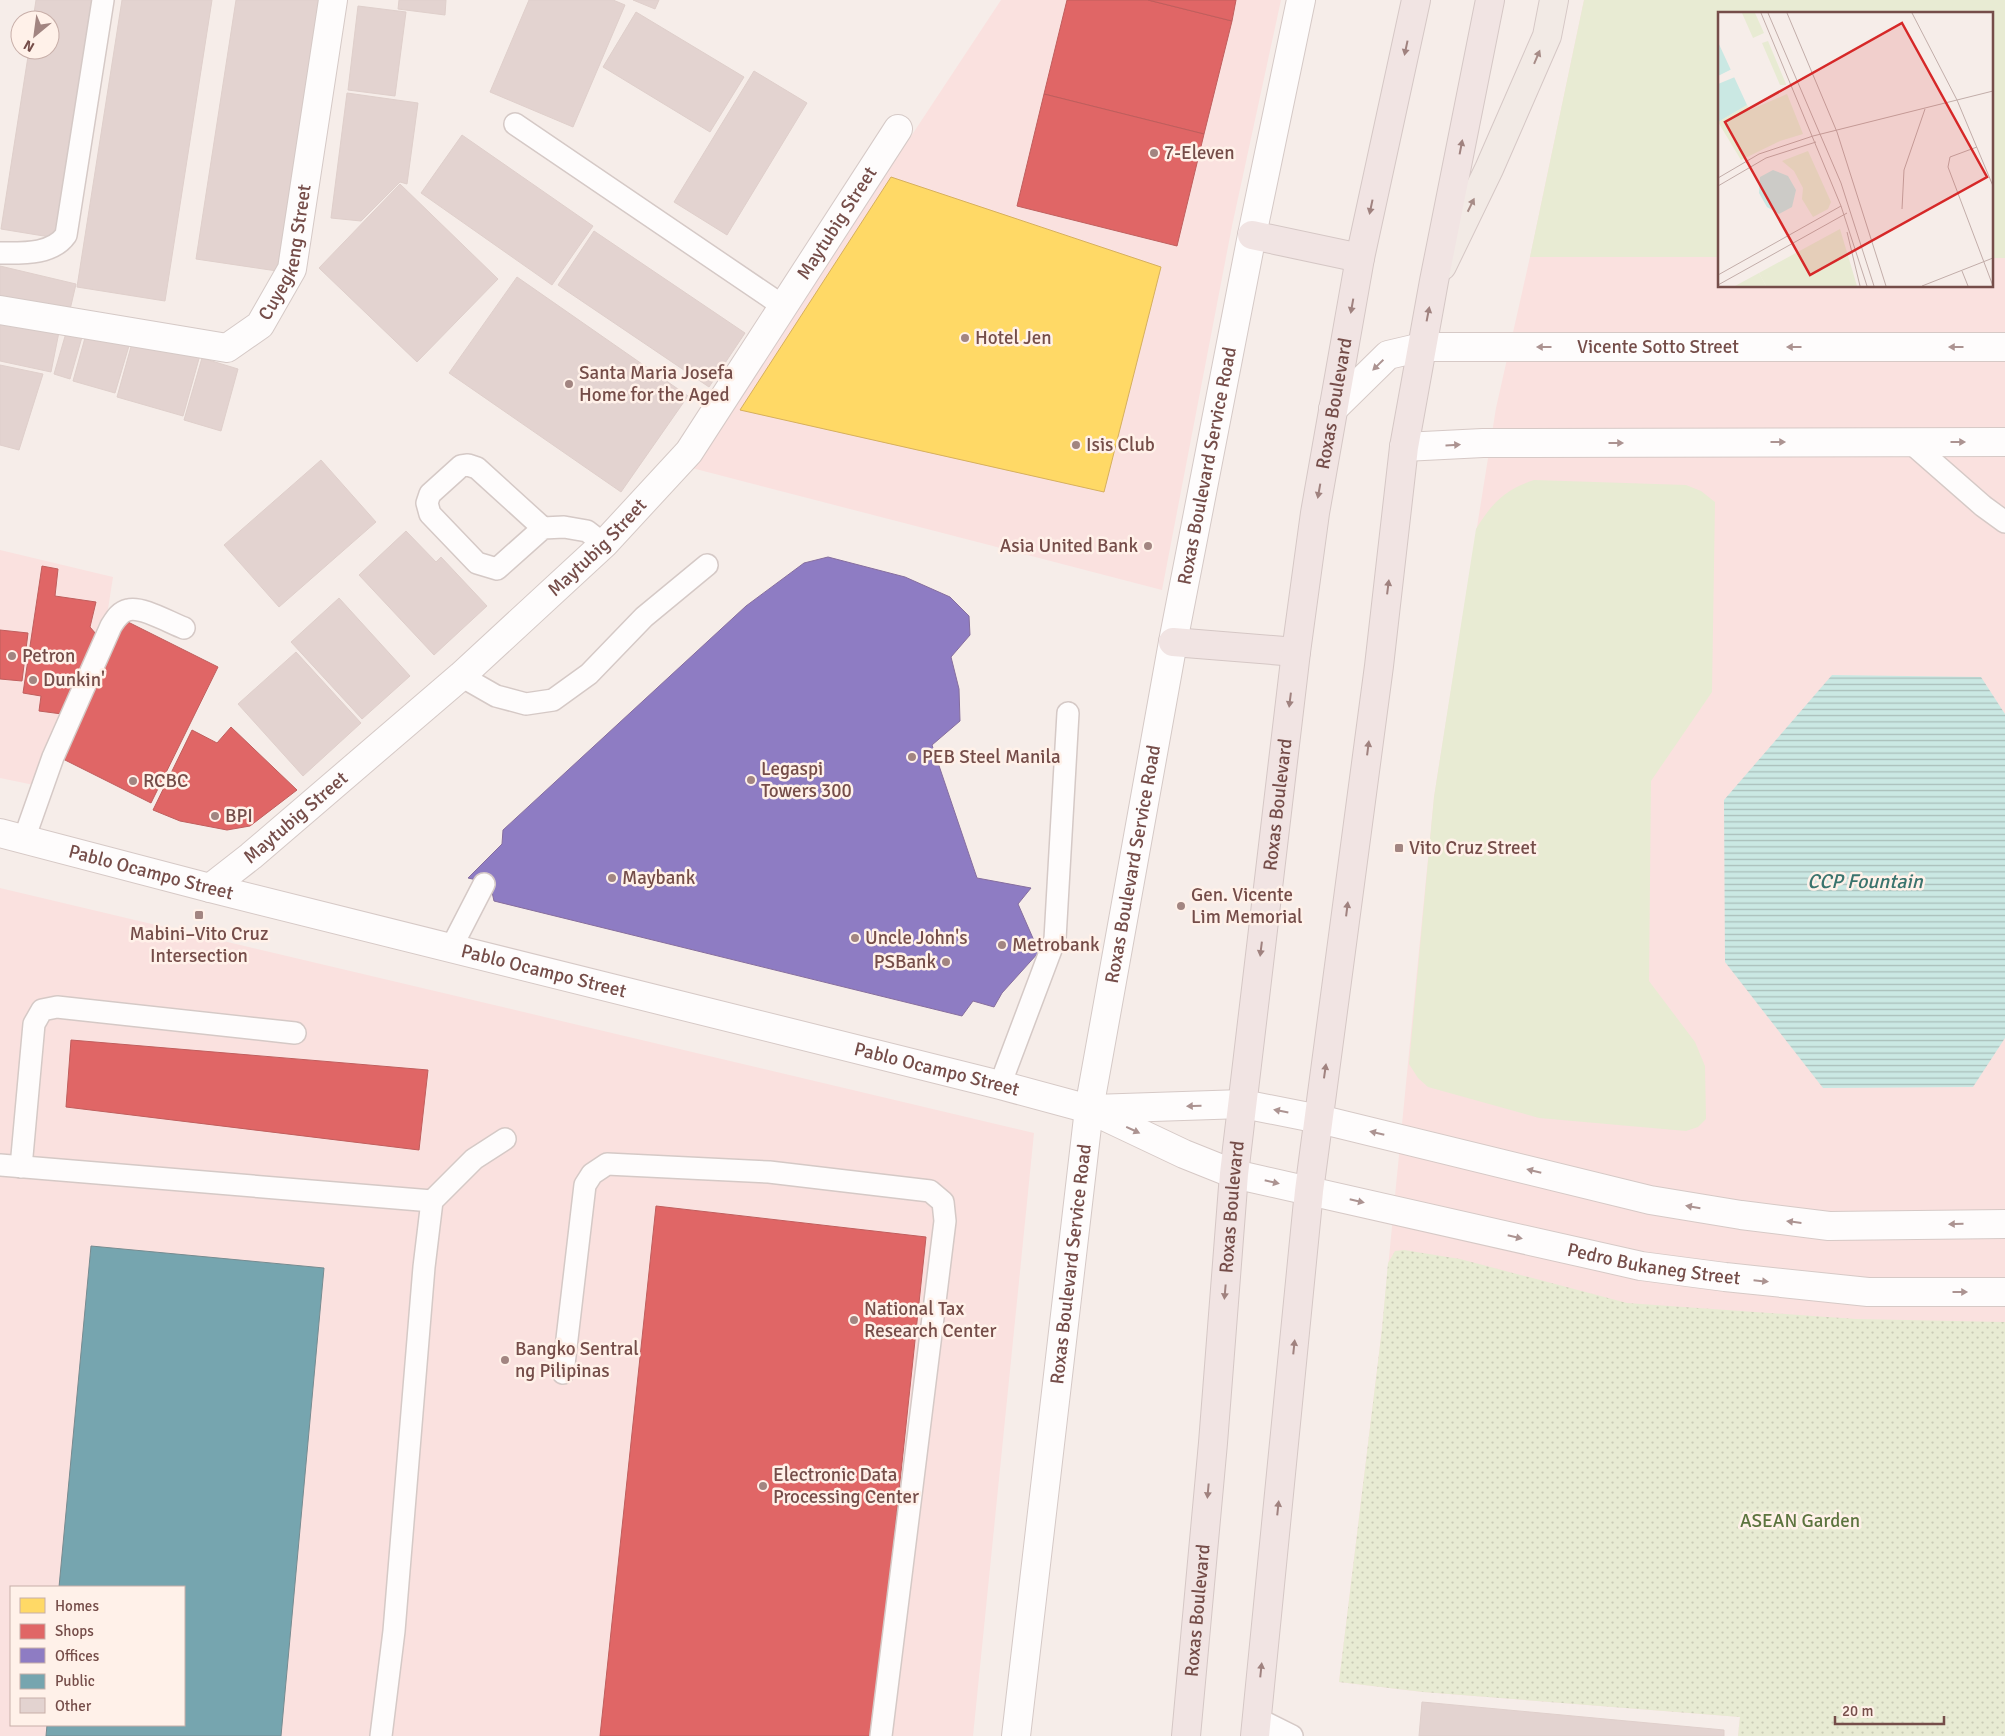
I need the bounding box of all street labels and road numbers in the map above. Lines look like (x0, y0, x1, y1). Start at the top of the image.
street label: Maytubig Street (792, 162, 883, 284)
street label: Cuyegkeng Street (253, 182, 317, 325)
street label: Vicente Sotto Street (1577, 335, 1739, 359)
street label: Roxas Boulevard (1311, 336, 1358, 471)
street label: Roxas Boulevard Service Road (1172, 345, 1242, 587)
street label: Maytubig Street (543, 493, 652, 602)
street label: Roxas Boulevard (1258, 737, 1298, 872)
street label: Roxas Boulevard Service Road (1100, 743, 1166, 985)
street label: Maytubig Street (239, 766, 353, 869)
street label: Pablo Ocampo Street (66, 839, 236, 905)
street label: Pablo Ocampo Street (459, 939, 629, 1003)
street label: Pablo Ocampo Street (852, 1037, 1022, 1102)
street label: Roxas Boulevard (1214, 1139, 1250, 1274)
street label: Roxas Boulevard Service Road (1045, 1143, 1097, 1386)
street label: Pedro Bukaneg Street (1565, 1238, 1742, 1291)
street label: Roxas Boulevard (1180, 1543, 1216, 1678)

